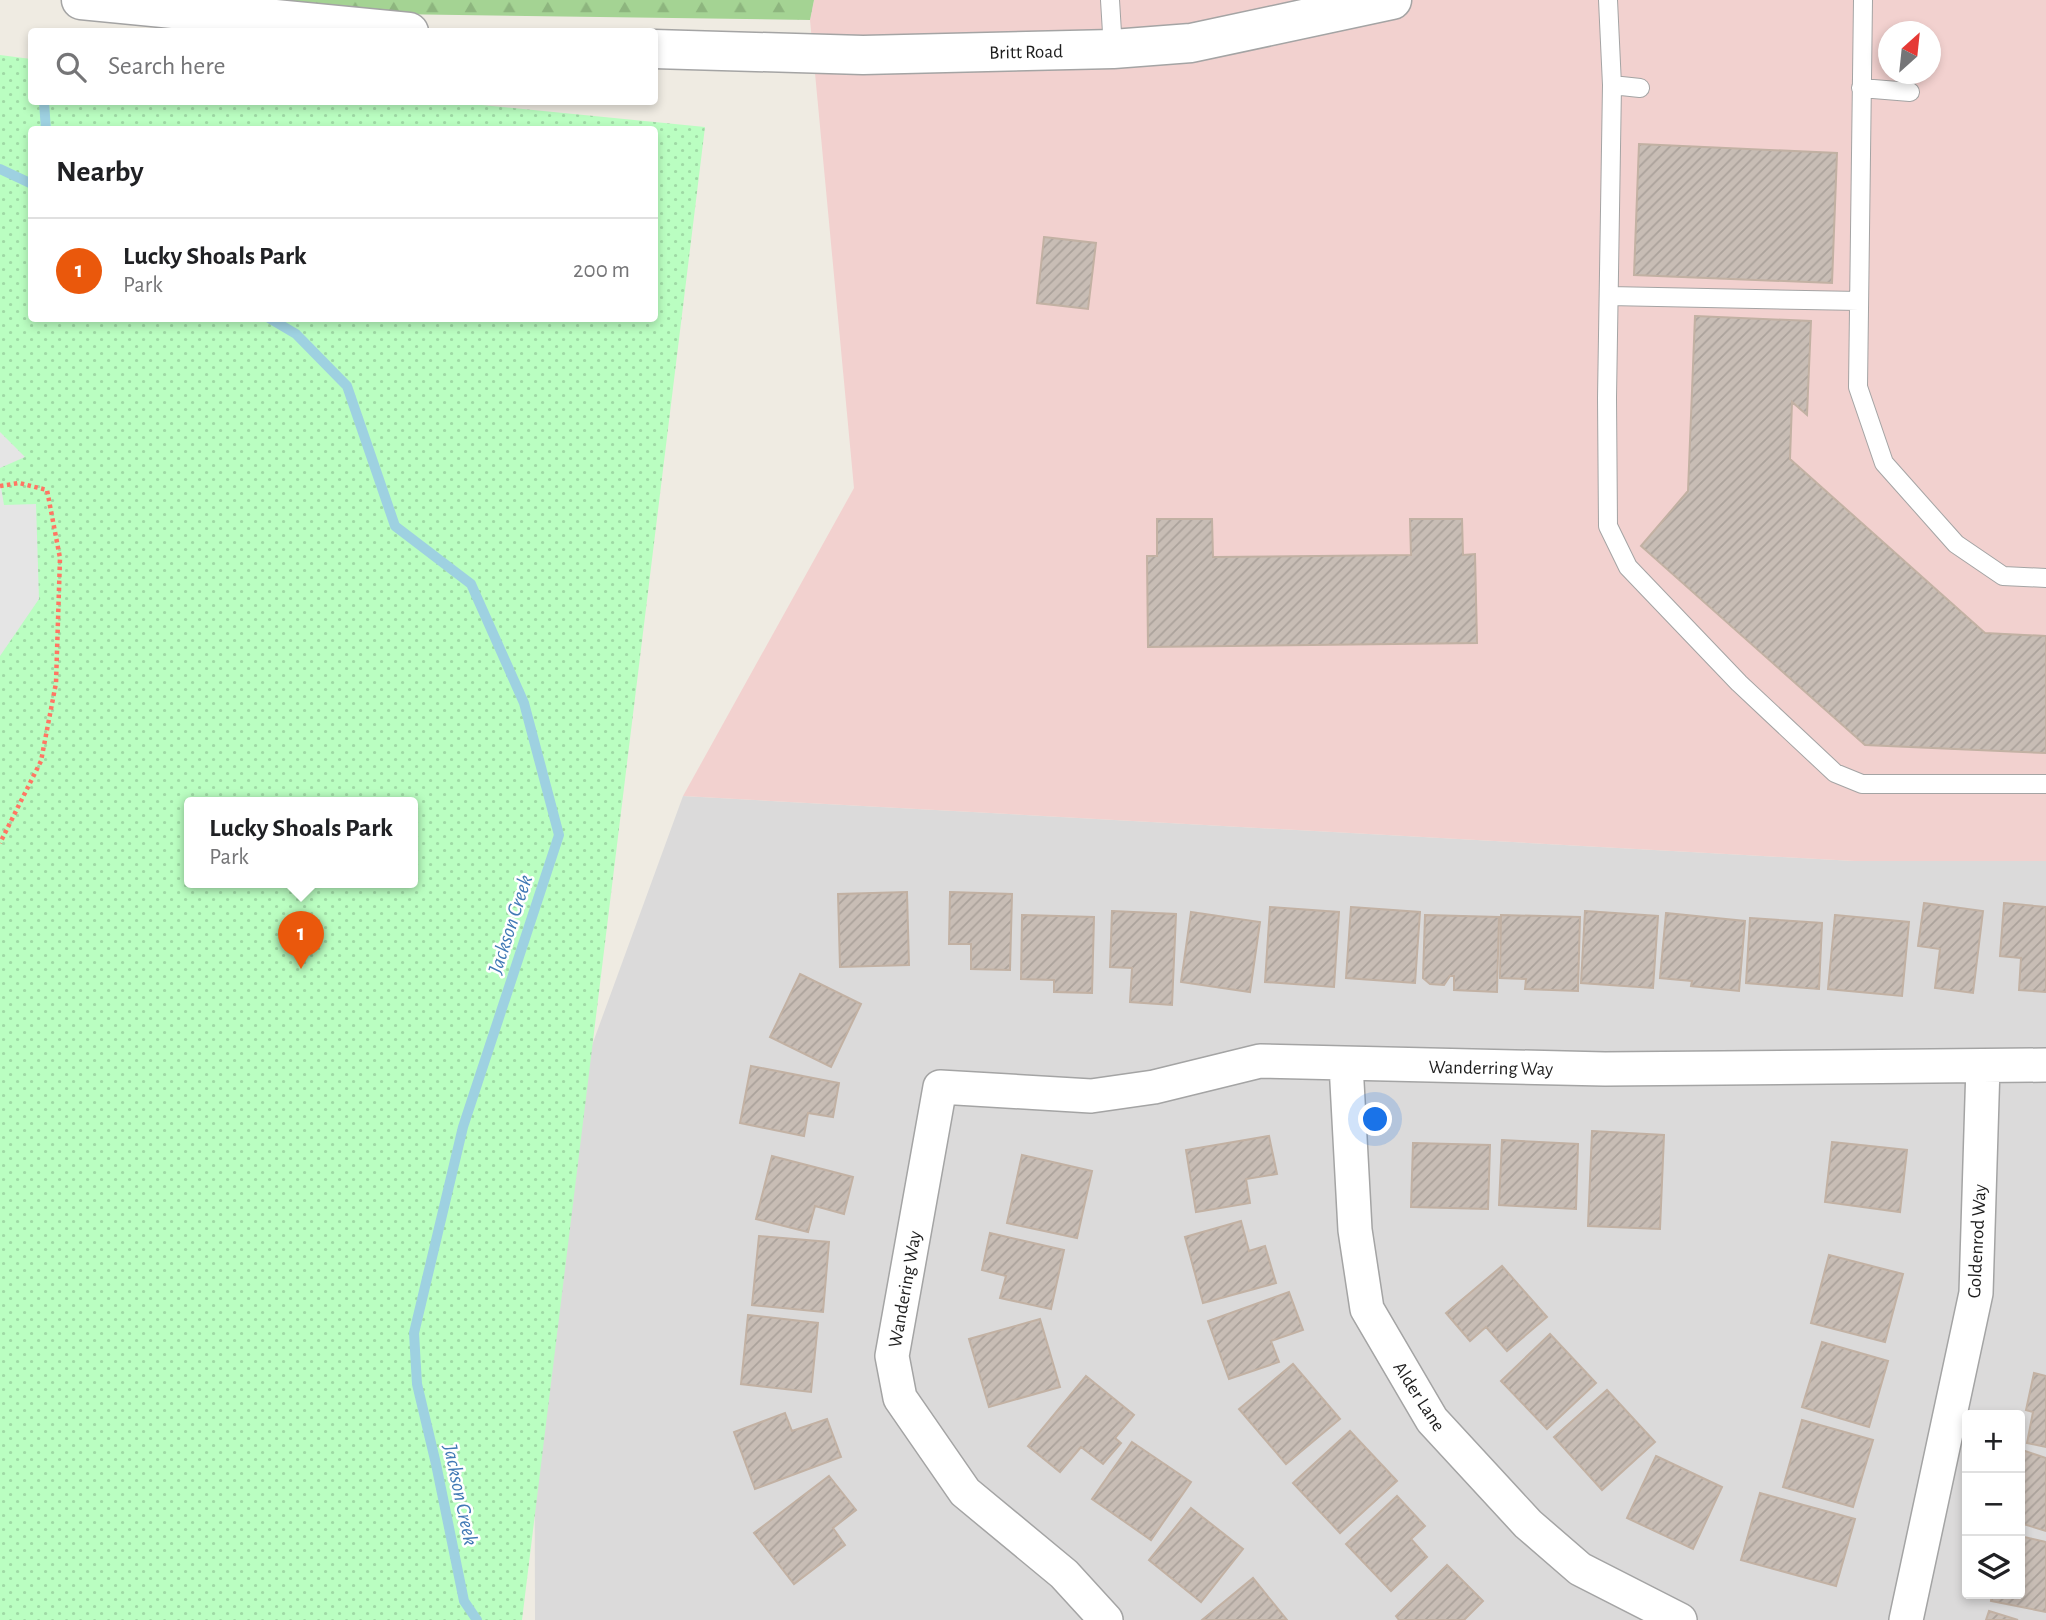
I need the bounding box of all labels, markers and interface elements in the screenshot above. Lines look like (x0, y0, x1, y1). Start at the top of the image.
north arrow (1878, 21, 1941, 84)
search box (28, 28, 658, 105)
street label: Britt Road (989, 42, 1063, 63)
icon: search (52, 48, 90, 86)
text: Search here (108, 53, 226, 79)
text: Nearby (56, 157, 144, 187)
text: Lucky Shoals Park (123, 243, 307, 269)
text: 1 (75, 259, 83, 282)
text: 200 m (573, 259, 630, 282)
text: Park (123, 274, 163, 297)
popup (184, 797, 418, 888)
text: Lucky Shoals Park (209, 815, 393, 841)
text: Park (209, 846, 249, 869)
water label: Jackson Creek (484, 872, 536, 977)
pin: 1 (278, 911, 324, 969)
street label: Wanderring Way (1429, 1058, 1553, 1079)
your location (1358, 1102, 1392, 1136)
street label: Goldenrod Way (1965, 1184, 1990, 1299)
street label: Wandering Way (886, 1229, 925, 1349)
street label: Alder Lane (1389, 1359, 1448, 1435)
map controls (1962, 1410, 2025, 1599)
button: + (1962, 1410, 2025, 1473)
water label: Jackson Creek (439, 1442, 481, 1548)
button: − (1962, 1473, 2025, 1536)
button: layers (1962, 1536, 2025, 1599)

